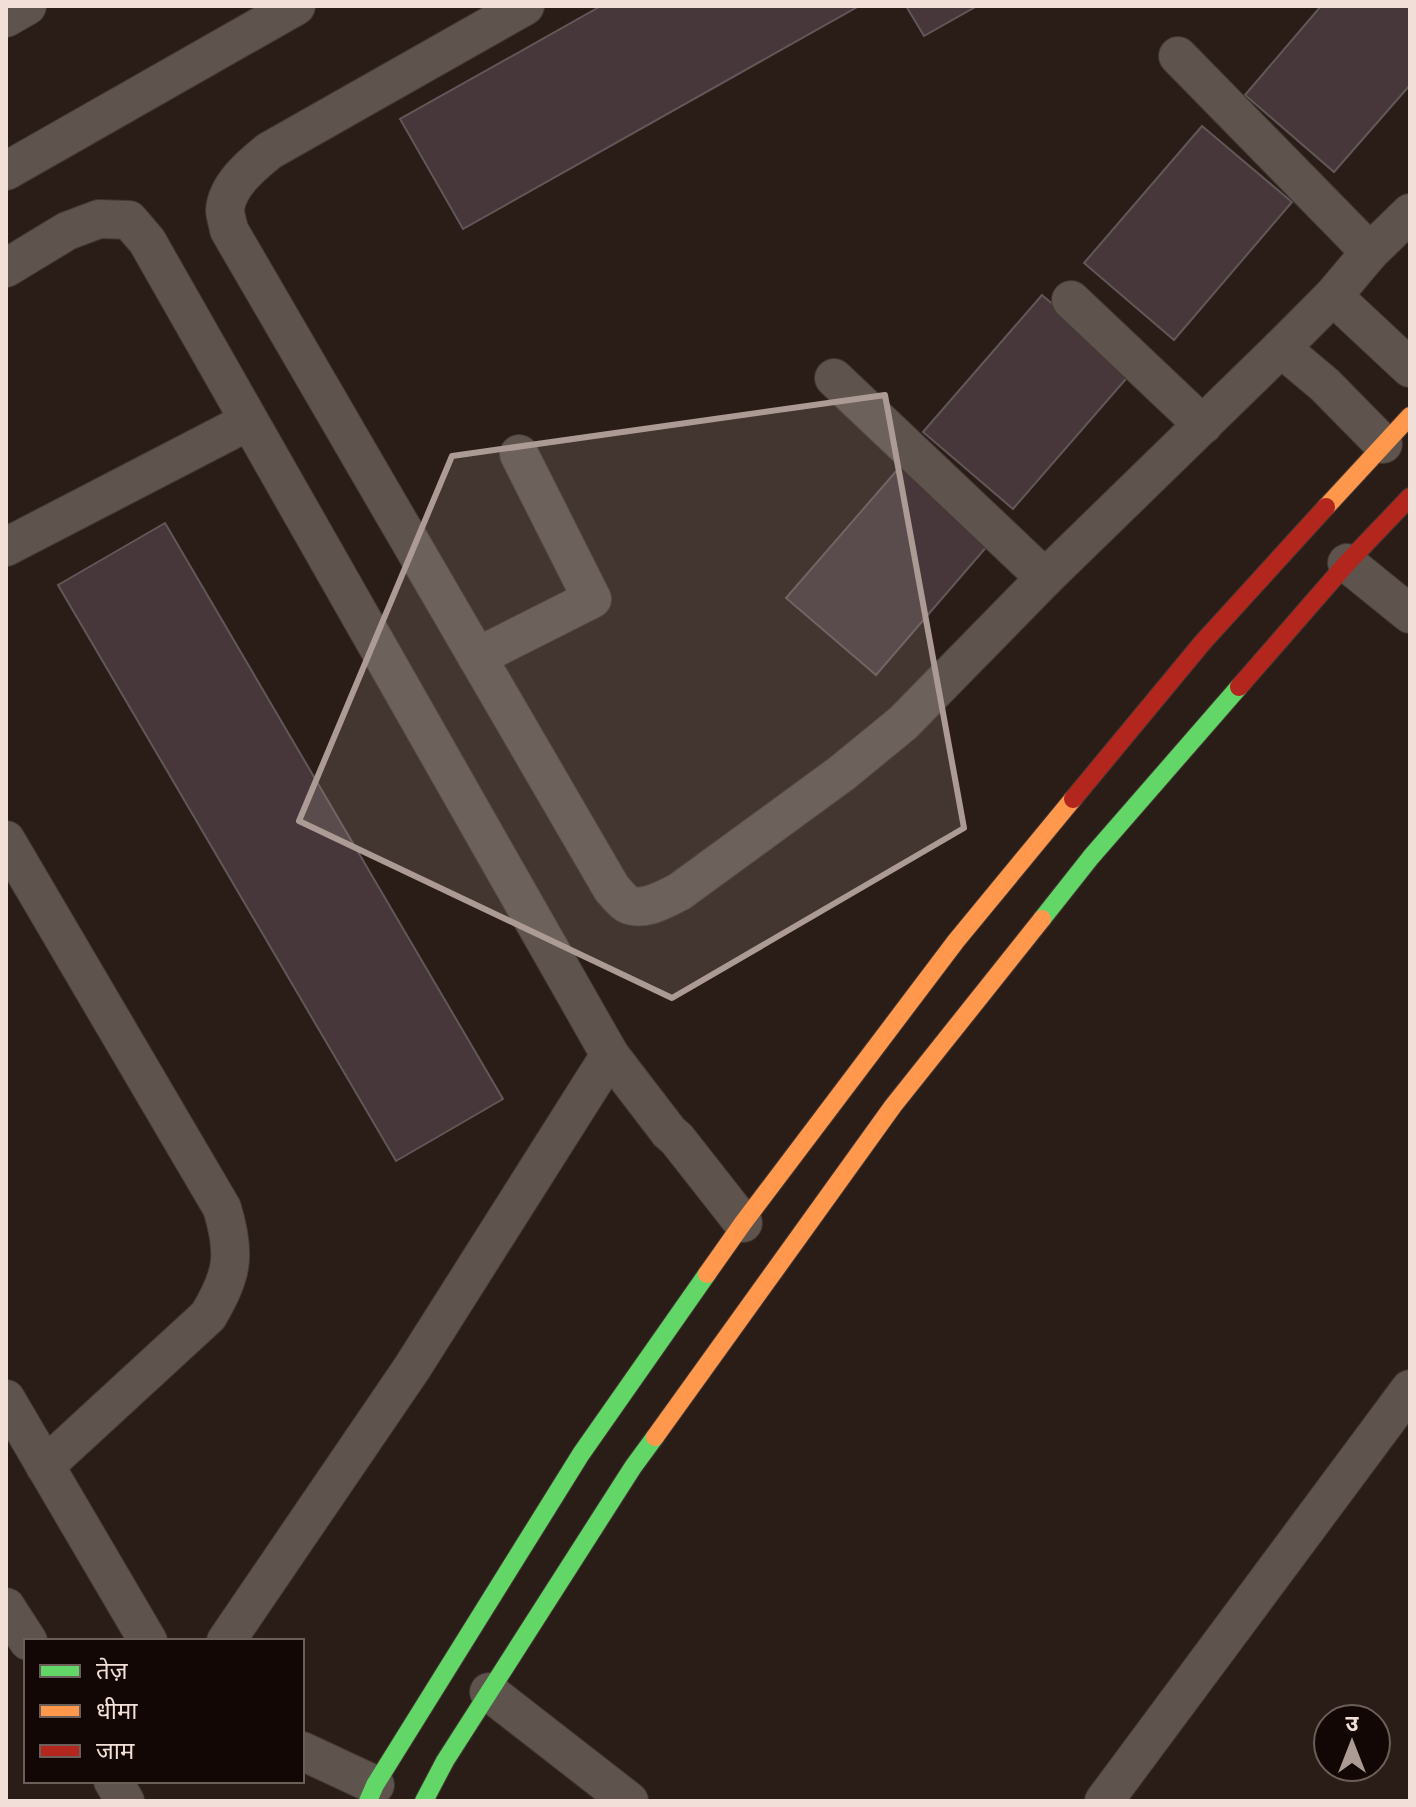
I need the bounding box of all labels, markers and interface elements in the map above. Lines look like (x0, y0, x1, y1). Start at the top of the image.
legend (24, 1639, 304, 1783)
text: तेज़ (96, 1657, 129, 1685)
text: धीमा (96, 1697, 138, 1725)
north arrow (1312, 1703, 1392, 1783)
text: उ (1346, 1711, 1360, 1736)
text: जाम (96, 1737, 135, 1765)

